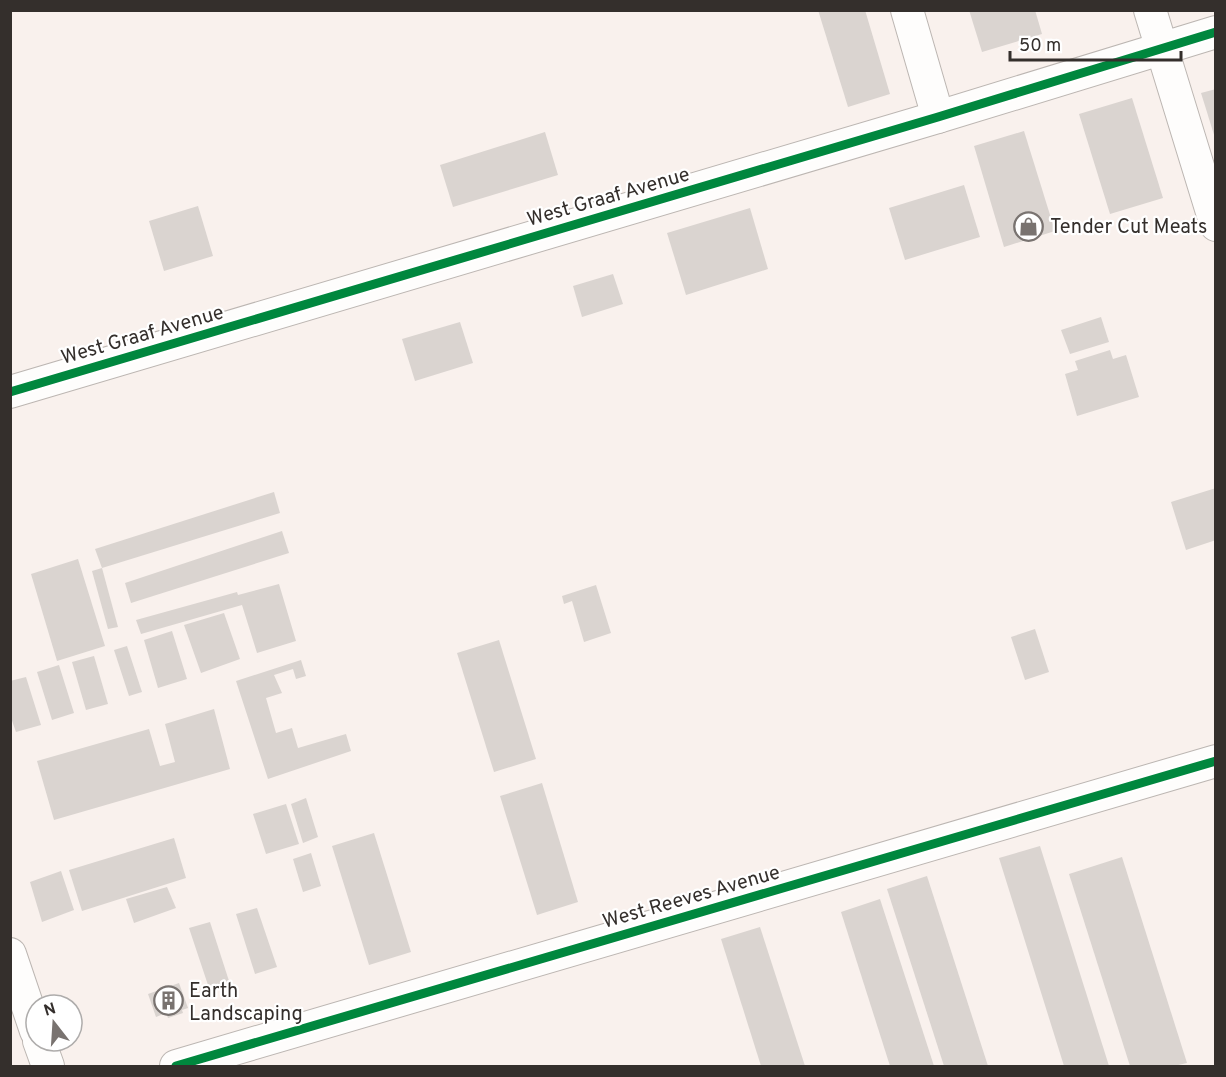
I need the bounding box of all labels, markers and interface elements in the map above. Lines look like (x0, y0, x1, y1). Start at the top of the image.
scale bar (1010, 24, 1181, 62)
text: 50 m (1019, 35, 1061, 58)
street label: West Graaf Avenue (524, 162, 693, 234)
shop icon: Tender Cut Meats (1013, 210, 1045, 242)
place label: Tender Cut Meats (1050, 215, 1207, 241)
street label: West Graaf Avenue (58, 300, 227, 372)
street label: West Reeves Avenue (600, 860, 783, 936)
place label: Earth Landscaping (189, 979, 303, 1028)
building icon: Earth Landscaping (152, 985, 184, 1017)
north arrow (24, 993, 84, 1053)
text: N (42, 999, 59, 1022)

